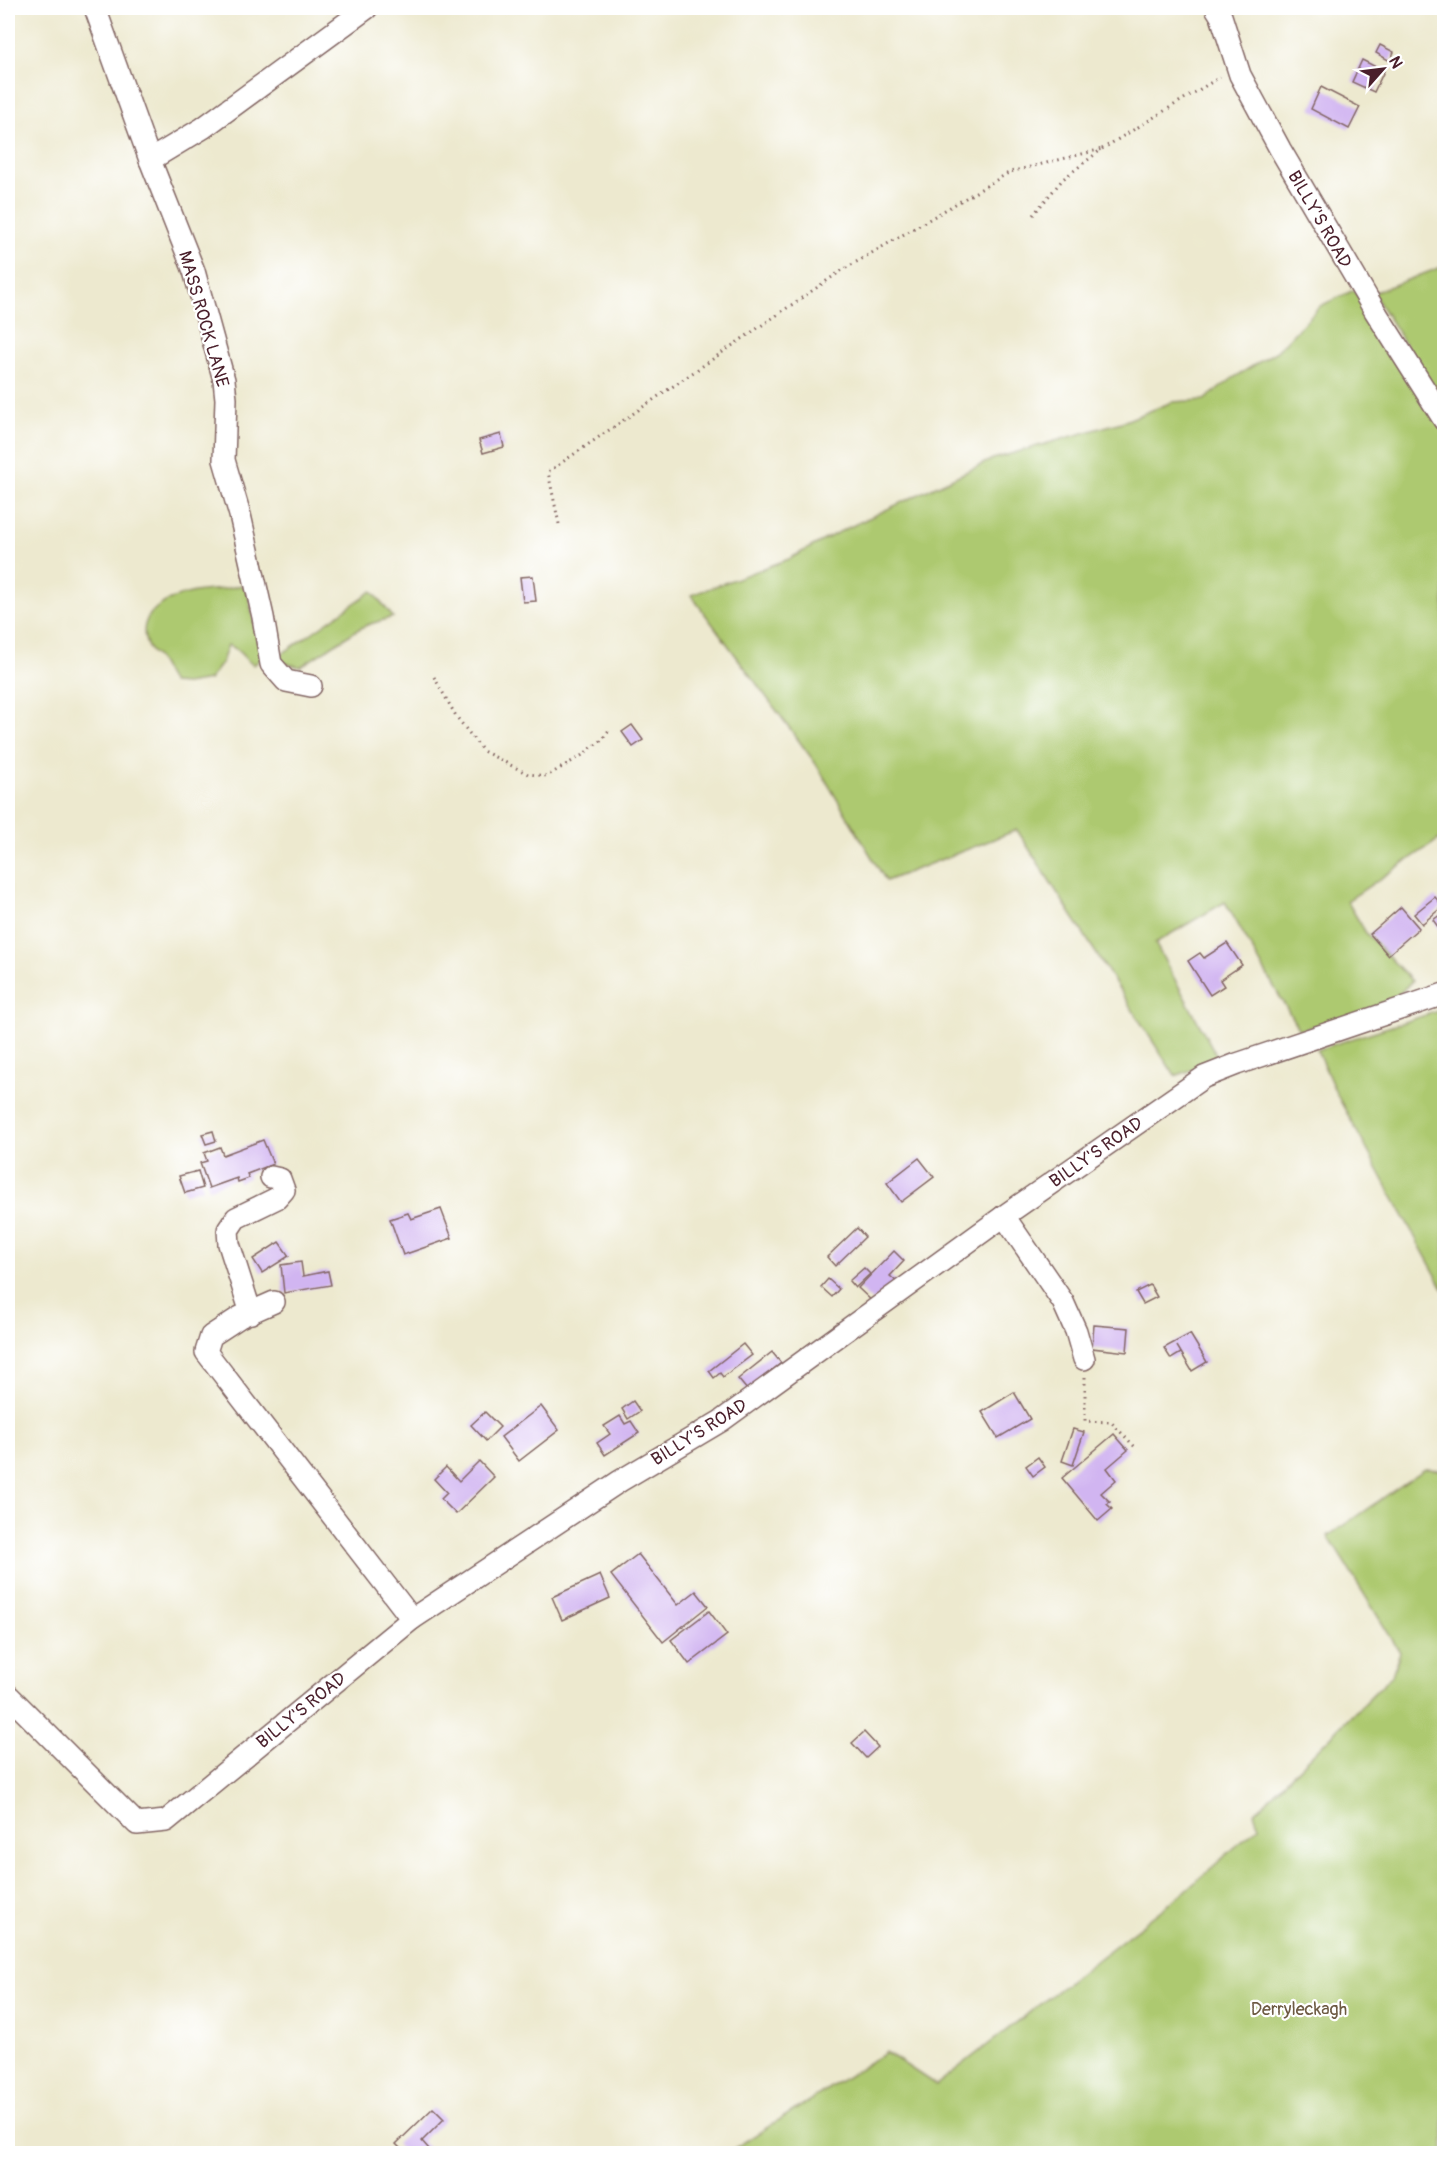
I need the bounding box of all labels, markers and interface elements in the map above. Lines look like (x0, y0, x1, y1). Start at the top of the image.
north arrow (1353, 39, 1413, 99)
text: N (1384, 53, 1407, 72)
street label: BILLY'S ROAD (1282, 166, 1357, 272)
street label: MASS ROCK LANE (173, 248, 234, 390)
street label: BILLY'S ROAD (1045, 1112, 1147, 1193)
street label: BILLY'S ROAD (647, 1394, 751, 1471)
street label: BILLY'S ROAD (252, 1667, 351, 1754)
park label: Derryleckagh (1251, 1998, 1347, 2021)

